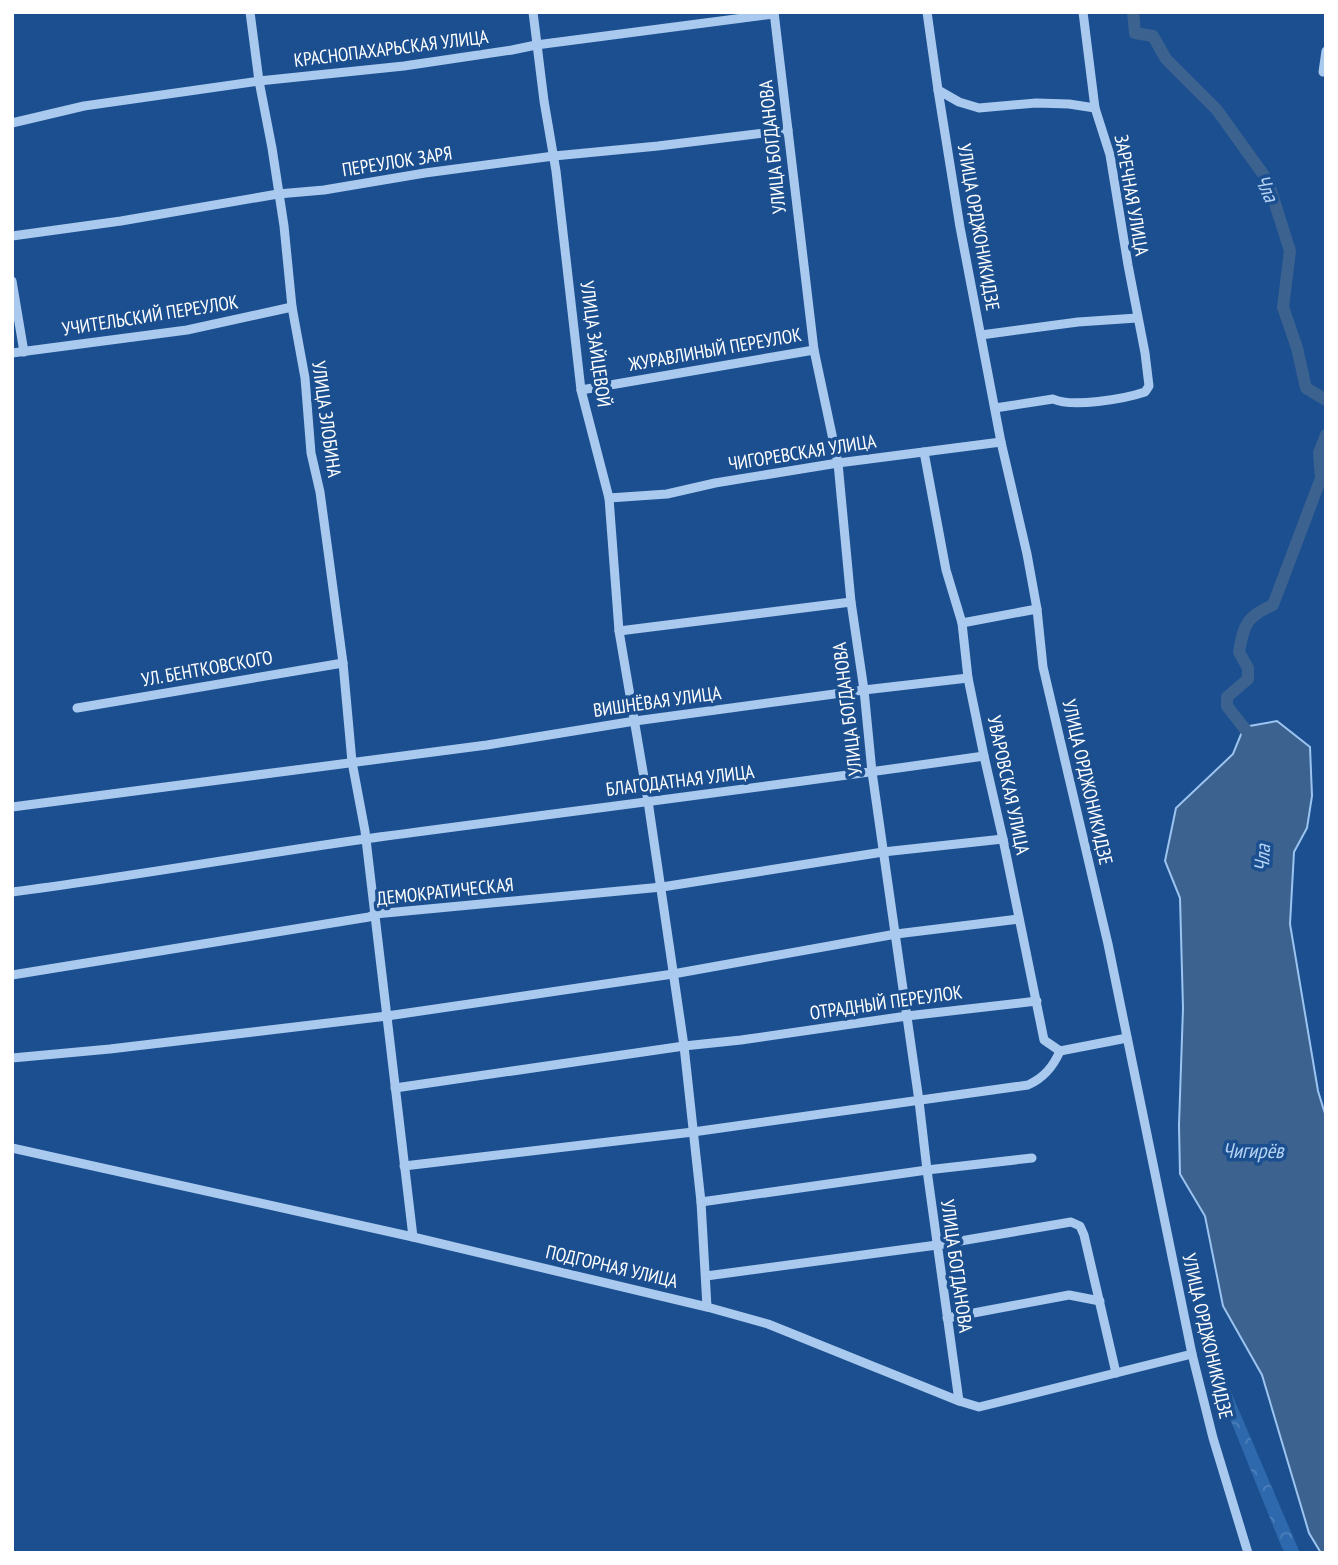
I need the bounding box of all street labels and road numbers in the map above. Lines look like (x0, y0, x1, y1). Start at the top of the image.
street label: КРАСНОПАХАРЬСКАЯ УЛИЦА (292, 24, 490, 72)
street label: УЛИЦА БОГДАНОВА (753, 79, 791, 215)
street label: ЗАРЕЧНАЯ УЛИЦА (1110, 133, 1154, 257)
street label: ПЕРЕУЛОК ЗАРЯ (340, 140, 454, 182)
street label: УЛИЦА ОРДЖОНИКИДЗЕ (953, 142, 1005, 312)
street label: УЛИЦА ЗАЙЦЕВОЙ (575, 279, 617, 409)
street label: УЧИТЕЛЬСКИЙ ПЕРЕУЛОК (60, 289, 240, 341)
street label: ЖУРАВЛИНЫЙ ПЕРЕУЛОК (626, 322, 803, 376)
street label: УЛИЦА ЗЛОБИНА (307, 359, 347, 479)
street label: ЧИГОРЕВСКАЯ УЛИЦА (726, 428, 878, 476)
street label: УЛИЦА БОГДАНОВА (827, 641, 867, 777)
street label: УЛ. БЕНТКОВСКОГО (139, 645, 275, 691)
street label: ВИШНЁВАЯ УЛИЦА (592, 680, 722, 722)
street label: УЛИЦА ОРДЖОНИКИДЗЕ (1057, 697, 1119, 867)
street label: УВАРОВСКАЯ УЛИЦА (983, 713, 1035, 857)
street label: БЛАГОДАТНАЯ УЛИЦА (604, 759, 756, 801)
street label: ДЕМОКРАТИЧЕСКАЯ (375, 872, 515, 910)
street label: ОТРАДНЫЙ ПЕРЕУЛОК (808, 979, 964, 1025)
street label: УЛИЦА БОГДАНОВА (936, 1198, 978, 1334)
street label: ПОДГОРНАЯ УЛИЦА (544, 1239, 680, 1293)
street label: УЛИЦА ОРДЖОНИКИДЗЕ (1177, 1251, 1239, 1421)

